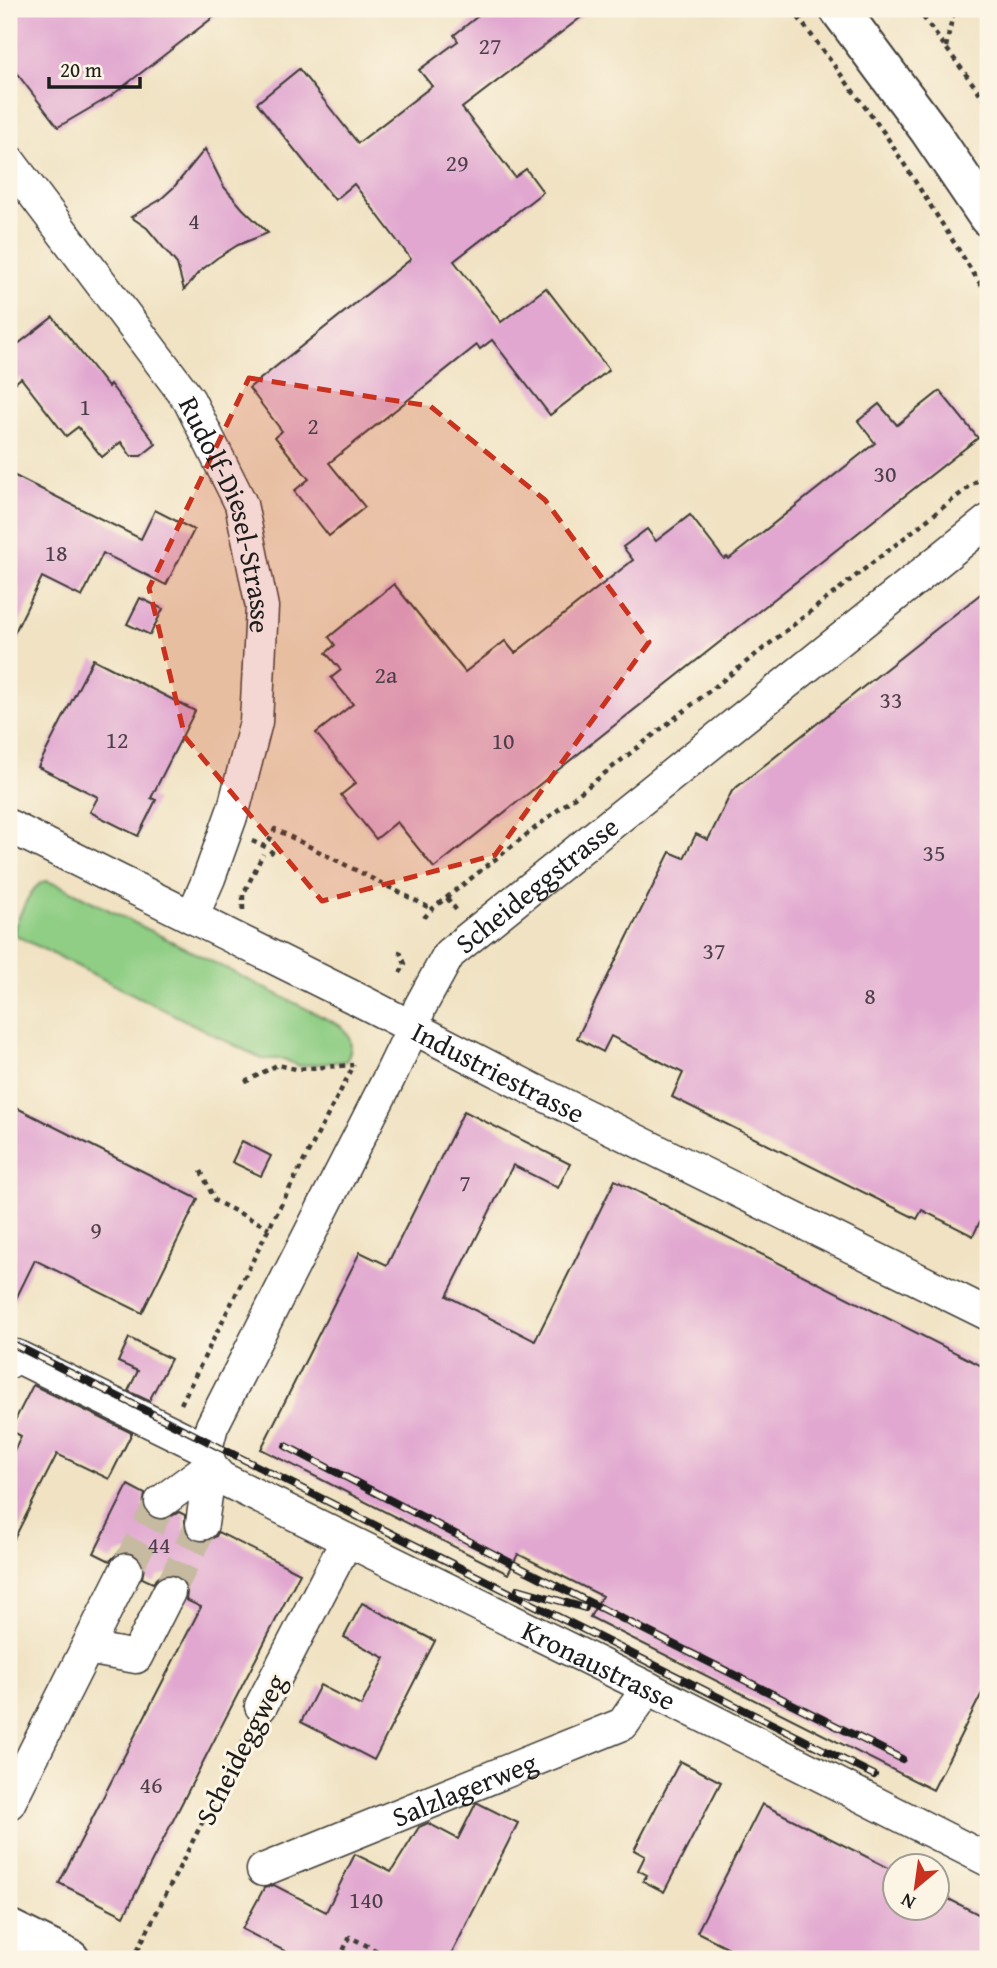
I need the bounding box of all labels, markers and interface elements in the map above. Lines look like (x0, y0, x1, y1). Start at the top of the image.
house number: 27 (478, 28, 502, 63)
scale bar (49, 46, 140, 90)
text: 20 m (60, 54, 102, 85)
house number: 29 (445, 145, 469, 180)
house number: 4 (188, 203, 200, 238)
house number: 1 (79, 389, 91, 424)
street label: Rudolf-Diesel-Strasse (170, 389, 283, 635)
house number: 2 (307, 408, 319, 443)
house number: 30 (873, 456, 897, 491)
house number: 18 (44, 535, 68, 570)
house number: 2a (375, 657, 398, 692)
house number: 33 (879, 682, 903, 717)
house number: 12 (105, 722, 129, 757)
house number: 10 (491, 723, 515, 758)
street label: Scheideggstrasse (446, 806, 627, 962)
house number: 35 (922, 835, 946, 870)
house number: 37 (702, 933, 726, 968)
house number: 8 (864, 978, 876, 1013)
street label: Industriestrasse (405, 1010, 592, 1133)
house number: 7 (459, 1165, 471, 1200)
house number: 9 (90, 1212, 102, 1247)
house number: 44 (147, 1527, 171, 1562)
street label: Kronaustrasse (515, 1609, 683, 1720)
street label: Scheideggweg (184, 1666, 296, 1832)
street label: Salzlagerweg (385, 1741, 543, 1836)
house number: 46 (139, 1767, 163, 1802)
north arrow (881, 1853, 951, 1923)
house number: 140 (349, 1882, 383, 1917)
text: N (895, 1886, 920, 1917)

